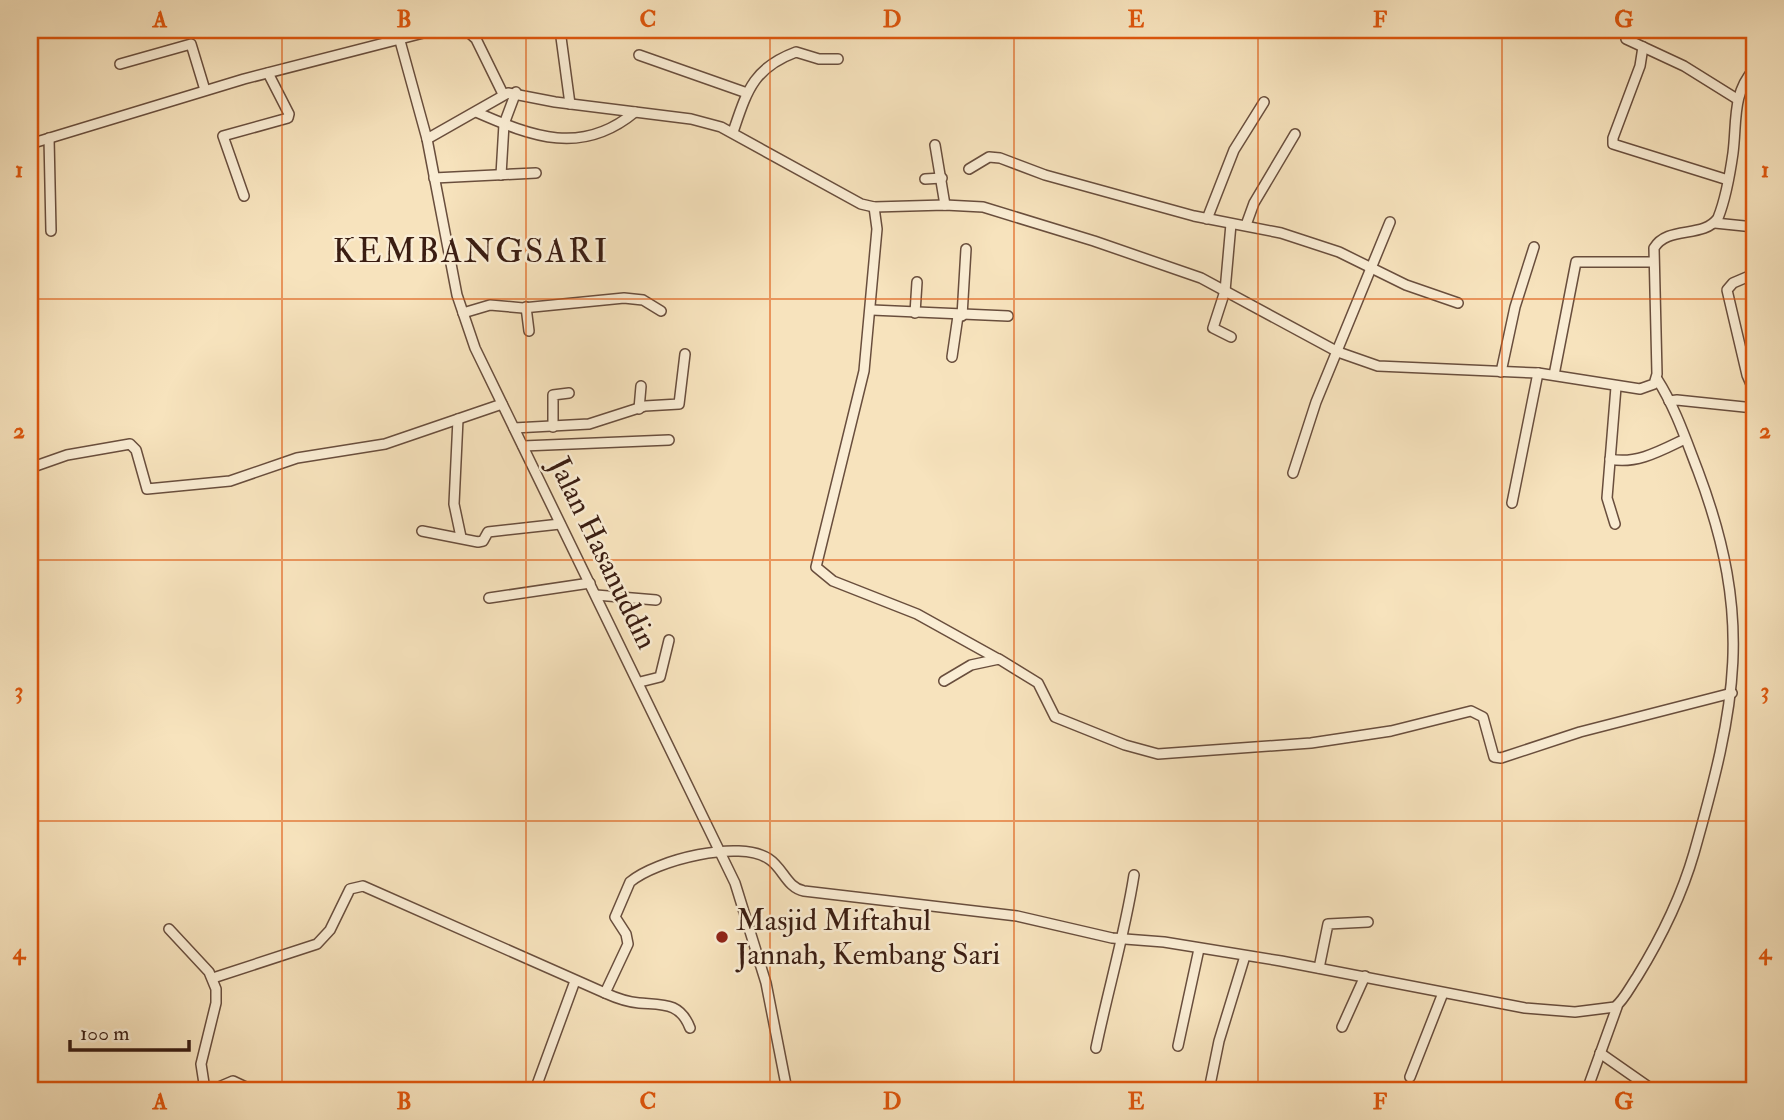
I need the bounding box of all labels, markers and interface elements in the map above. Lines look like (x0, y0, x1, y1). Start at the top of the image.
text: A (152, 5, 168, 34)
text: B (396, 5, 412, 34)
text: C (640, 5, 656, 34)
text: D (883, 5, 901, 34)
text: E (1128, 5, 1145, 34)
text: F (1373, 5, 1388, 34)
text: G (1614, 5, 1634, 34)
text: 1 (15, 155, 23, 184)
text: 1 (1761, 155, 1769, 184)
district label: KEMBANGSARI (333, 231, 609, 272)
text: 2 (13, 416, 25, 445)
text: 2 (1759, 416, 1771, 445)
street label: Jalan Hasanuddin (540, 450, 665, 655)
text: 3 (15, 676, 23, 705)
text: 3 (1761, 676, 1769, 705)
place label: Masjid Miftahul Jannah, Kembang Sari (735, 902, 1000, 973)
marker: Masjid Miftahul Jannah, Kembang Sari (714, 929, 730, 945)
text: 4 (12, 937, 27, 966)
text: 4 (1758, 937, 1773, 966)
scale bar (70, 1008, 189, 1052)
text: 100 m (80, 1020, 130, 1047)
text: A (152, 1087, 168, 1116)
text: B (396, 1087, 412, 1116)
text: C (640, 1087, 656, 1116)
text: D (883, 1087, 901, 1116)
text: E (1128, 1087, 1145, 1116)
text: F (1373, 1087, 1388, 1116)
text: G (1614, 1087, 1634, 1116)

